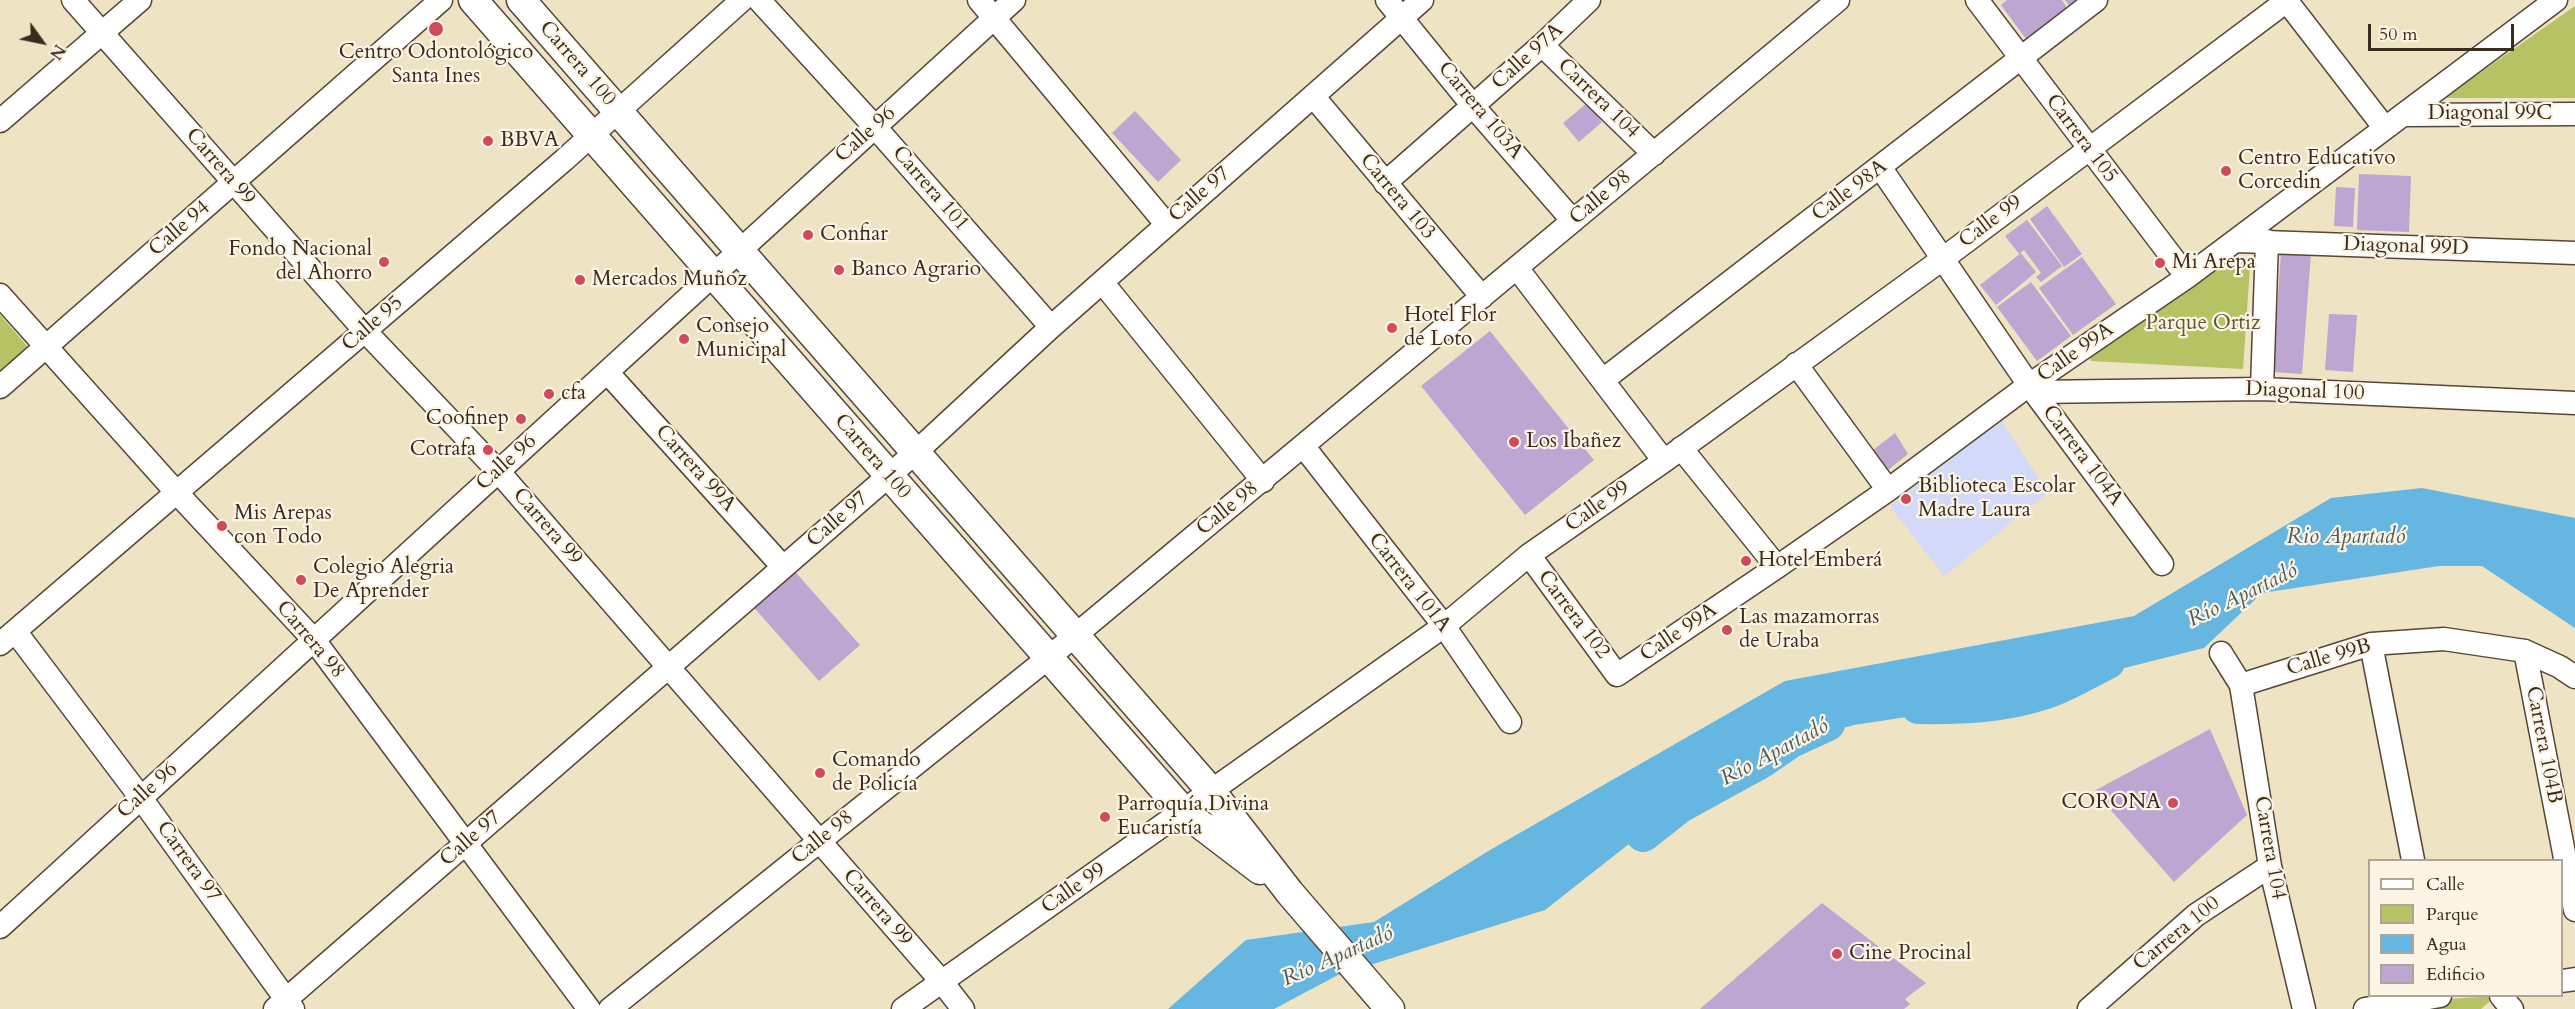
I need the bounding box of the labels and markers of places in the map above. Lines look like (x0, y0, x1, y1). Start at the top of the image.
marker: Centro Odontológico Santa Ines (427, 20, 445, 38)
place label: Centro Odontológico Santa Ines (339, 40, 533, 90)
place label: BBVA (500, 128, 559, 154)
marker: BBVA (481, 134, 495, 148)
place label: Centro Educativo Corcedin (2238, 146, 2396, 196)
marker: Centro Educativo Corcedin (2219, 164, 2233, 178)
place label: Confiar (820, 222, 888, 248)
marker: Confiar (801, 228, 815, 242)
place label: Fondo Nacional del Ahorro (228, 237, 372, 287)
place label: Mi Arepa (2172, 250, 2256, 276)
marker: Fondo Nacional del Ahorro (377, 255, 391, 269)
marker: Mi Arepa (2153, 256, 2167, 270)
place label: Banco Agrario (851, 257, 981, 283)
marker: Banco Agrario (832, 263, 846, 277)
place label: Mercados Muñoz (592, 267, 747, 293)
marker: Mercados Muñoz (573, 273, 587, 287)
place label: Hotel Flor de Loto (1404, 303, 1496, 353)
place label: Consejo Municipal (696, 314, 786, 364)
marker: Hotel Flor de Loto (1385, 321, 1399, 335)
marker: Consejo Municipal (677, 332, 691, 346)
place label: cfa (561, 381, 586, 407)
marker: cfa (542, 387, 556, 401)
place label: Coofinep (426, 406, 509, 432)
marker: Coofinep (514, 412, 528, 426)
place label: Los Ibañez (1526, 429, 1621, 455)
marker: Los Ibañez (1507, 435, 1521, 449)
place label: Cotrafa (410, 437, 476, 463)
marker: Cotrafa (481, 443, 495, 457)
place label: Biblioteca Escolar Madre Laura (1918, 474, 2076, 524)
marker: Biblioteca Escolar Madre Laura (1899, 492, 1913, 506)
place label: Mis Arepas con Todo (234, 501, 332, 551)
marker: Mis Arepas con Todo (215, 519, 229, 533)
place label: Hotel Emberá (1758, 548, 1882, 574)
marker: Hotel Emberá (1739, 554, 1753, 568)
place label: Colegio Alegria De Aprender (313, 555, 454, 605)
marker: Colegio Alegria De Aprender (294, 573, 308, 587)
place label: Las mazamorras de Uraba (1739, 605, 1879, 655)
marker: Las mazamorras de Uraba (1720, 623, 1734, 637)
place label: Comando de Policía (832, 748, 921, 798)
marker: Comando de Policía (813, 766, 827, 780)
place label: CORONA (2061, 790, 2161, 816)
place label: Parroquía Divina Eucaristía (1117, 792, 1269, 842)
marker: CORONA (2166, 796, 2180, 810)
marker: Parroquía Divina Eucaristía (1098, 810, 1112, 824)
place label: Cine Procinal (1849, 941, 1971, 967)
marker: Cine Procinal (1830, 947, 1844, 961)

